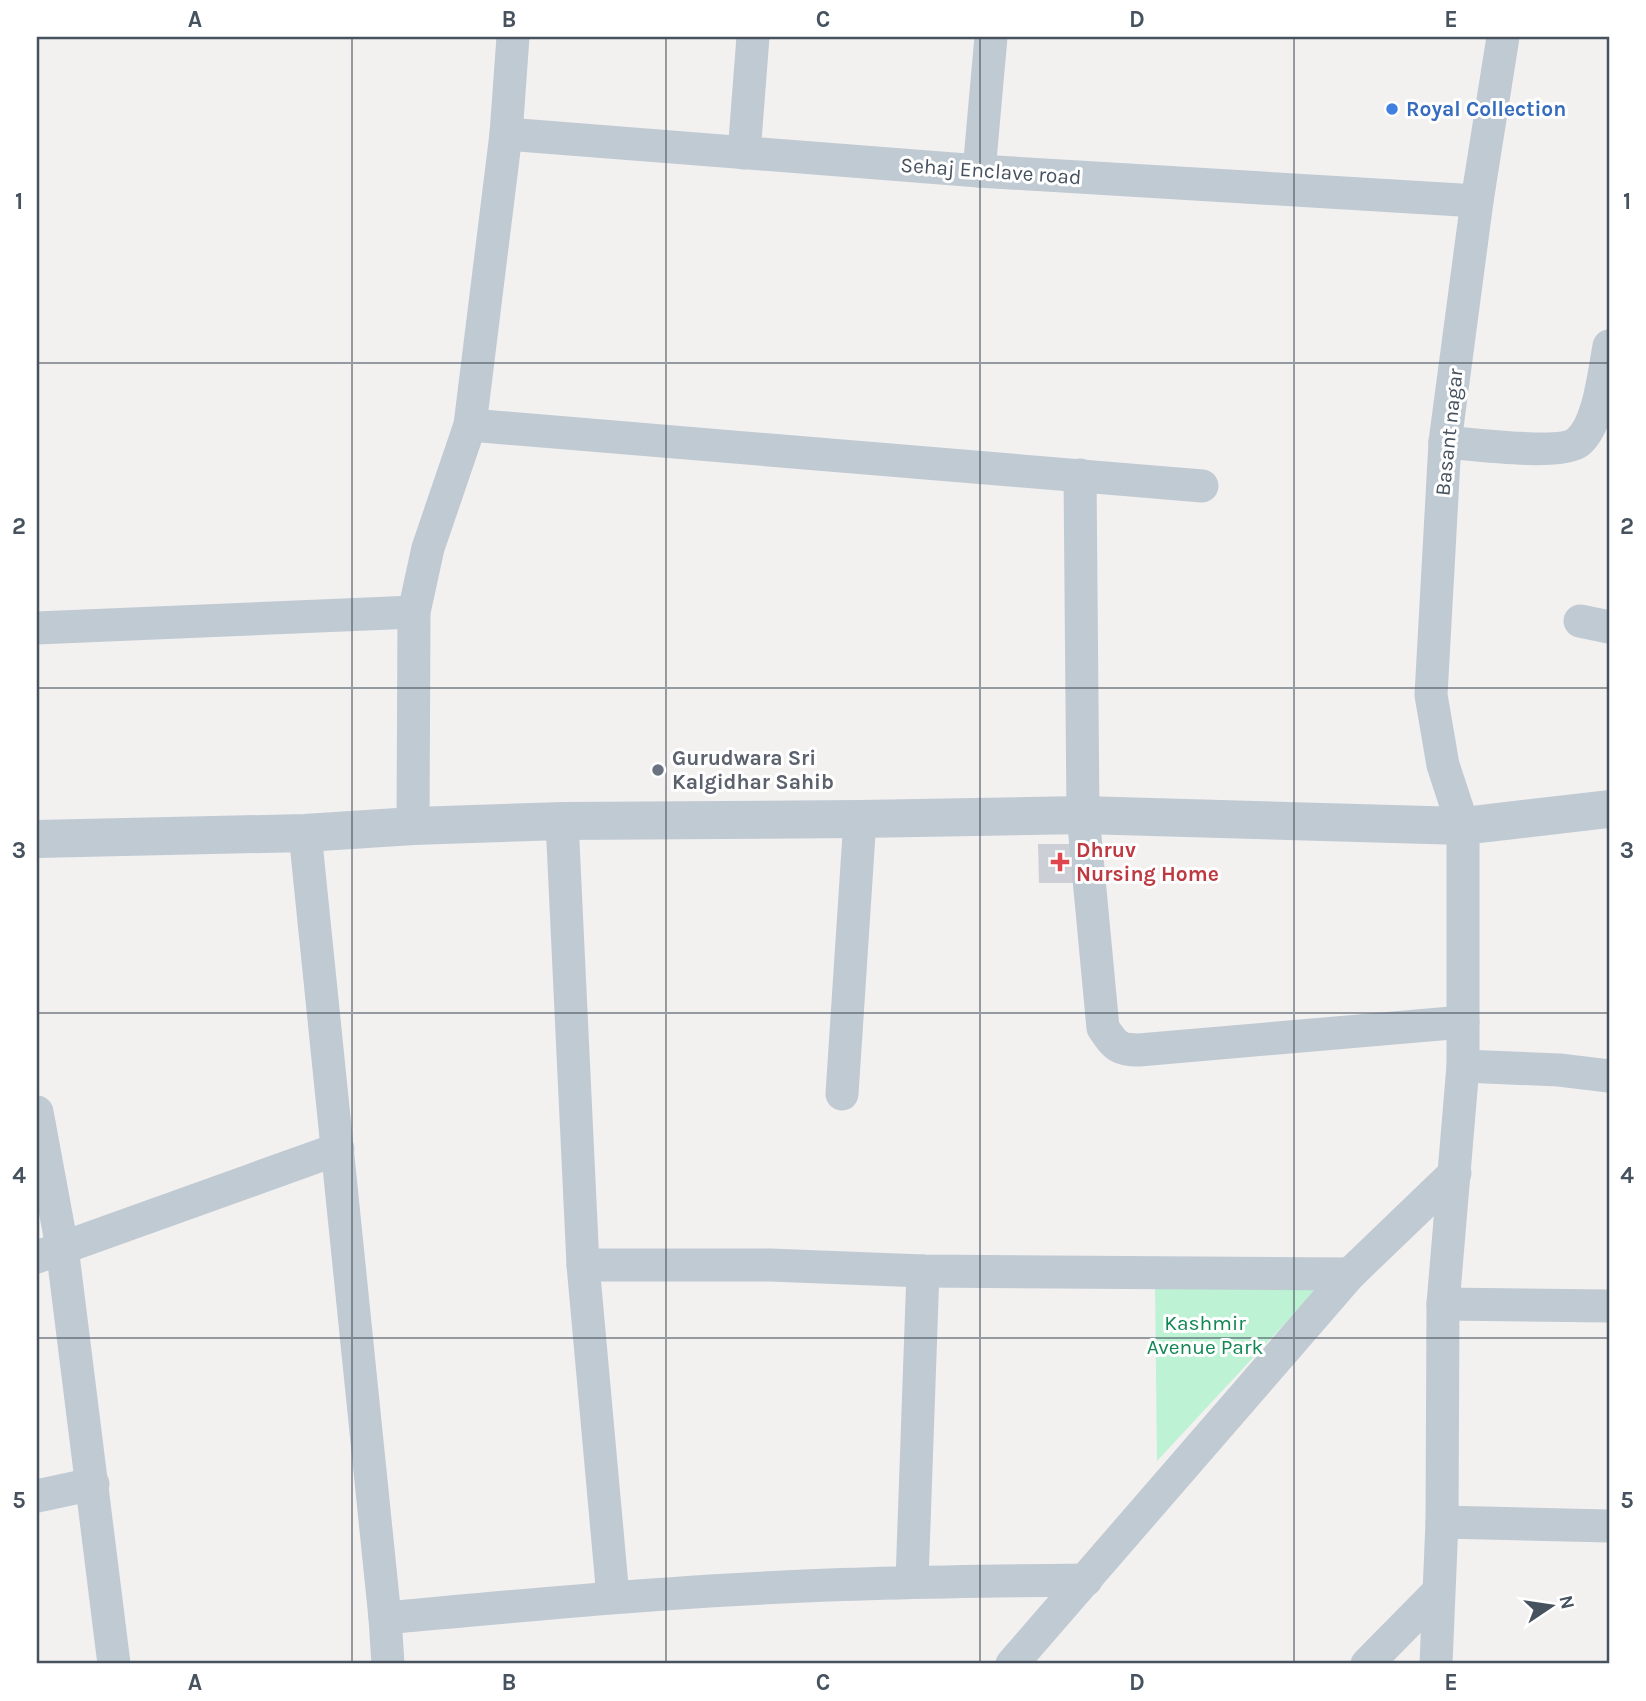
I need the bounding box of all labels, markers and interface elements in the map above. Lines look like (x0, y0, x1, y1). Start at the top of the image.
text: A (188, 6, 202, 33)
text: B (502, 6, 516, 33)
text: C (816, 6, 830, 33)
text: D (1129, 6, 1145, 33)
text: E (1444, 6, 1458, 33)
place label: Royal Collection (1406, 97, 1566, 121)
marker: Royal Collection (1384, 101, 1400, 117)
street label: Sehaj Enclave road (900, 153, 1082, 189)
text: 1 (15, 188, 23, 215)
text: 1 (1623, 188, 1631, 215)
street label: Basant nagar (1430, 367, 1468, 497)
text: 2 (12, 513, 26, 540)
text: 2 (1620, 513, 1634, 540)
place label: Gurudwara Sri Kalgidhar Sahib (672, 746, 834, 794)
marker: Gurudwara Sri Kalgidhar Sahib (650, 762, 666, 778)
text: 3 (12, 837, 26, 864)
text: 3 (1620, 837, 1634, 864)
place label: Dhruv Nursing Home (1076, 838, 1219, 886)
marker: Dhruv Nursing Home (1050, 852, 1070, 872)
text: 4 (12, 1162, 26, 1189)
text: 4 (1620, 1162, 1634, 1189)
park label: Kashmir Avenue Park (1147, 1311, 1264, 1359)
text: 5 (12, 1487, 26, 1514)
text: 5 (1620, 1487, 1634, 1514)
north arrow (1516, 1572, 1586, 1642)
text: N (1554, 1593, 1579, 1612)
text: A (188, 1669, 202, 1696)
text: B (502, 1669, 516, 1696)
text: C (816, 1669, 830, 1696)
text: D (1129, 1669, 1145, 1696)
text: E (1444, 1669, 1458, 1696)

